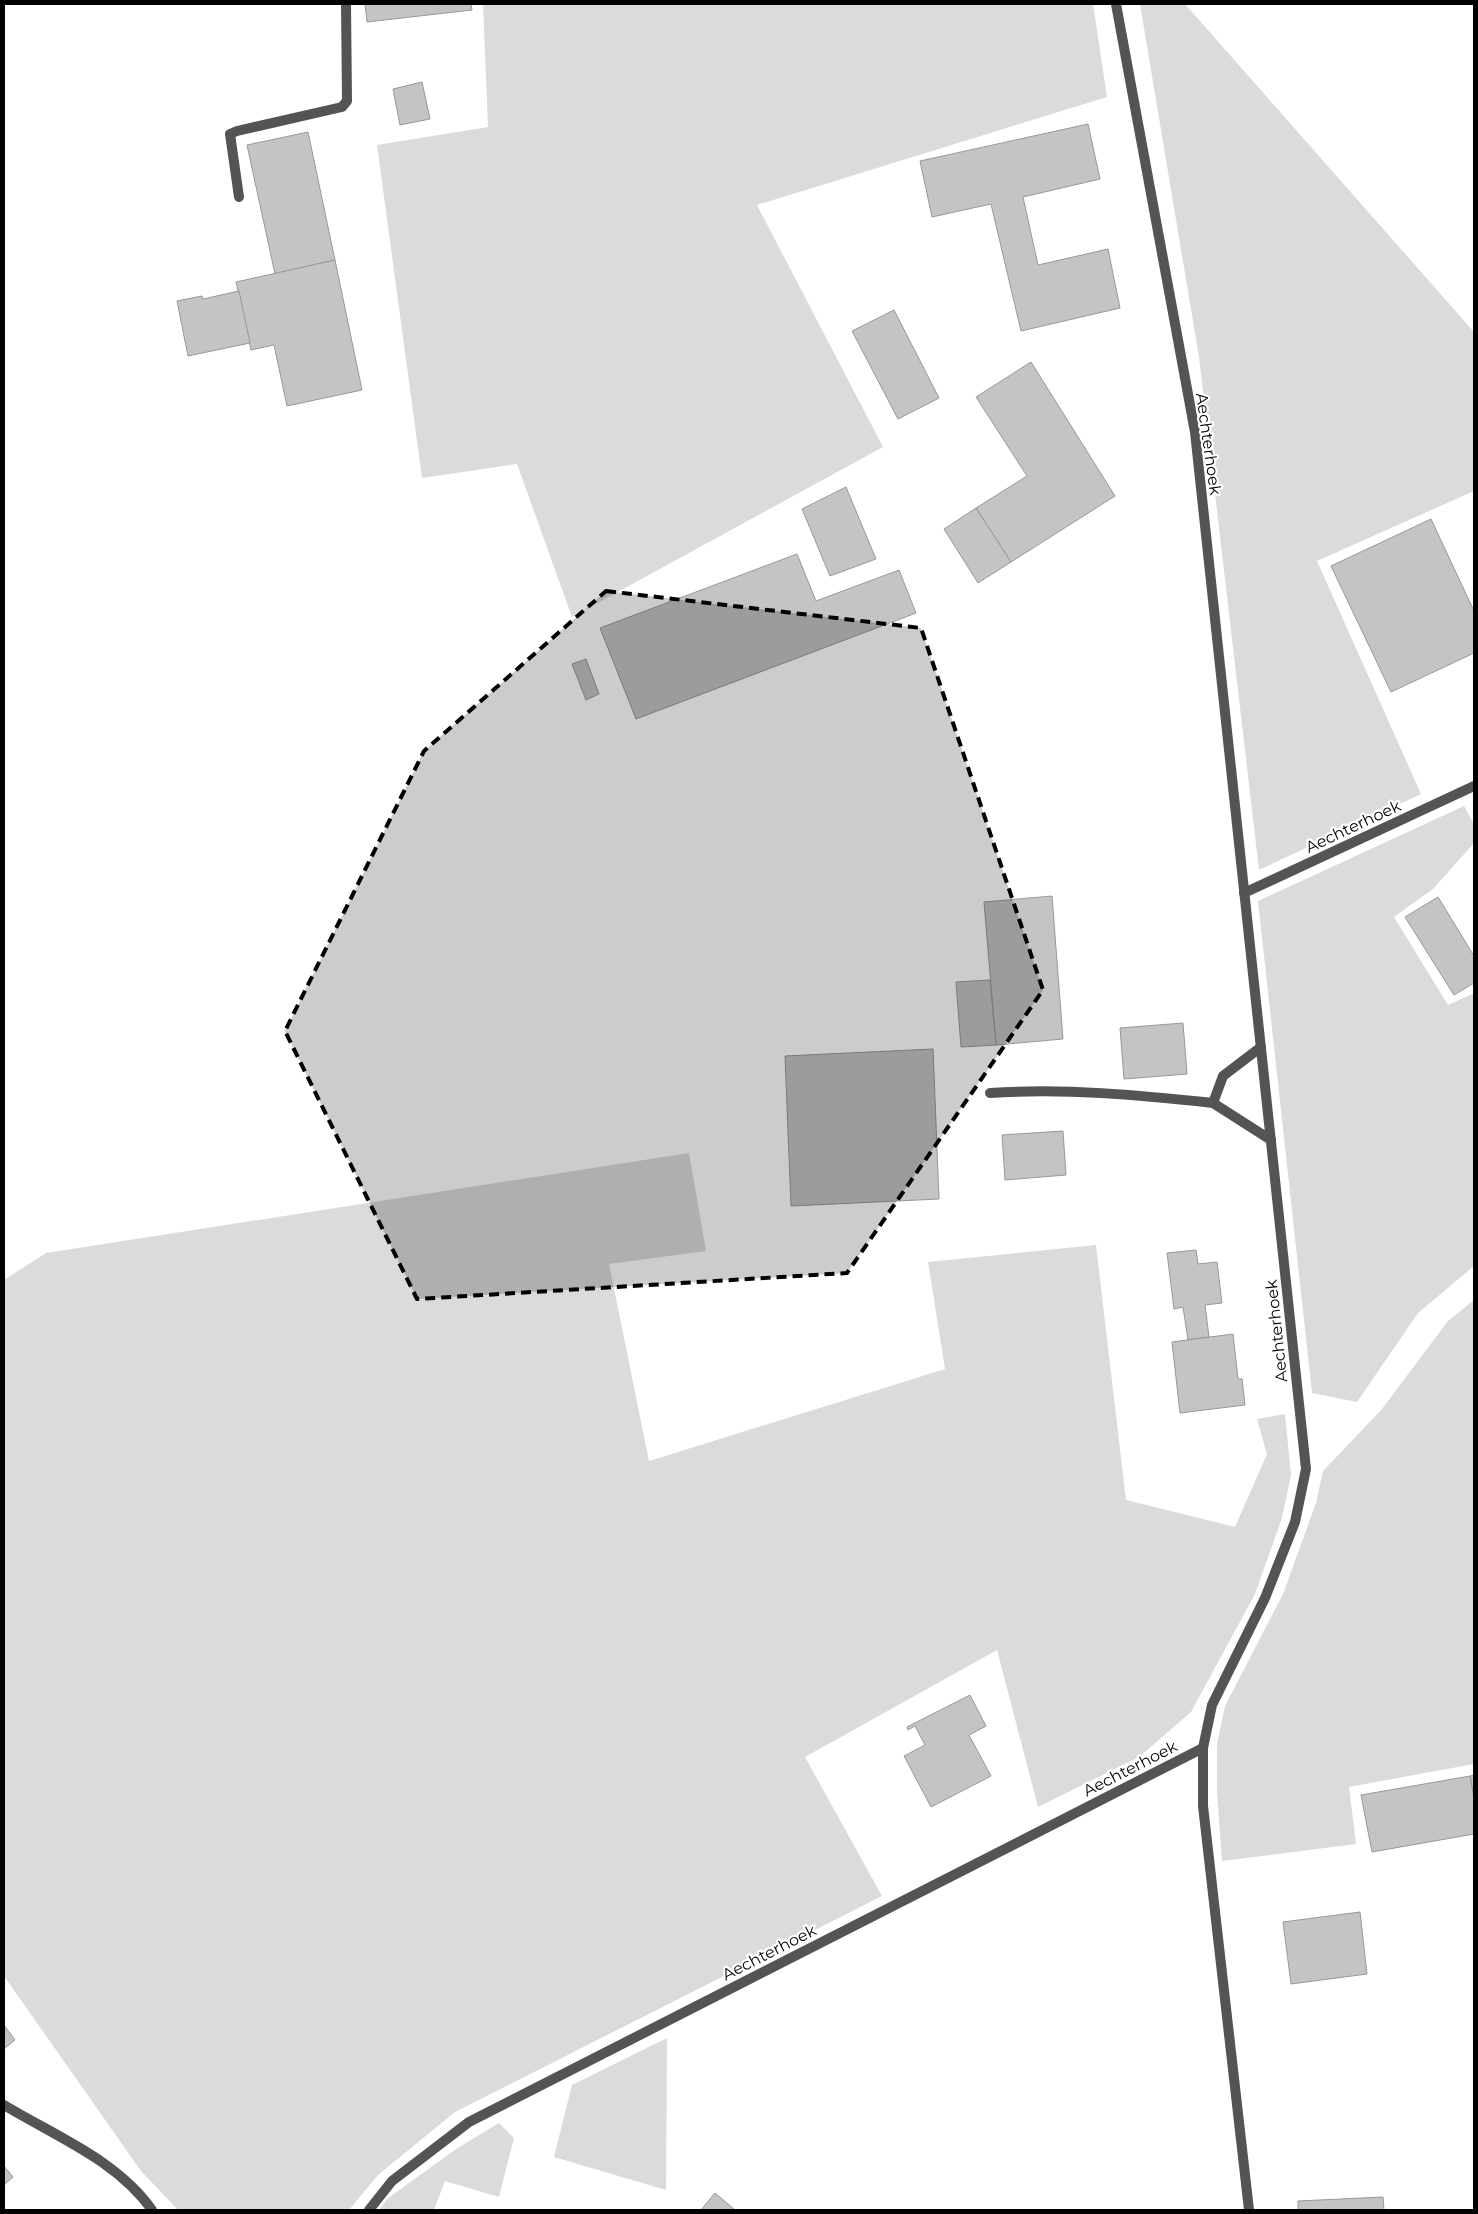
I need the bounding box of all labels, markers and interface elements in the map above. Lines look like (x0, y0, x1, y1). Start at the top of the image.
street label: Aechterhoek (1192, 392, 1225, 497)
street label: Aechterhoek (1303, 796, 1404, 857)
street label: Aechterhoek (1262, 1278, 1291, 1383)
street label: Aechterhoek (1080, 1736, 1181, 1800)
street label: Aechterhoek (719, 1920, 820, 1984)

